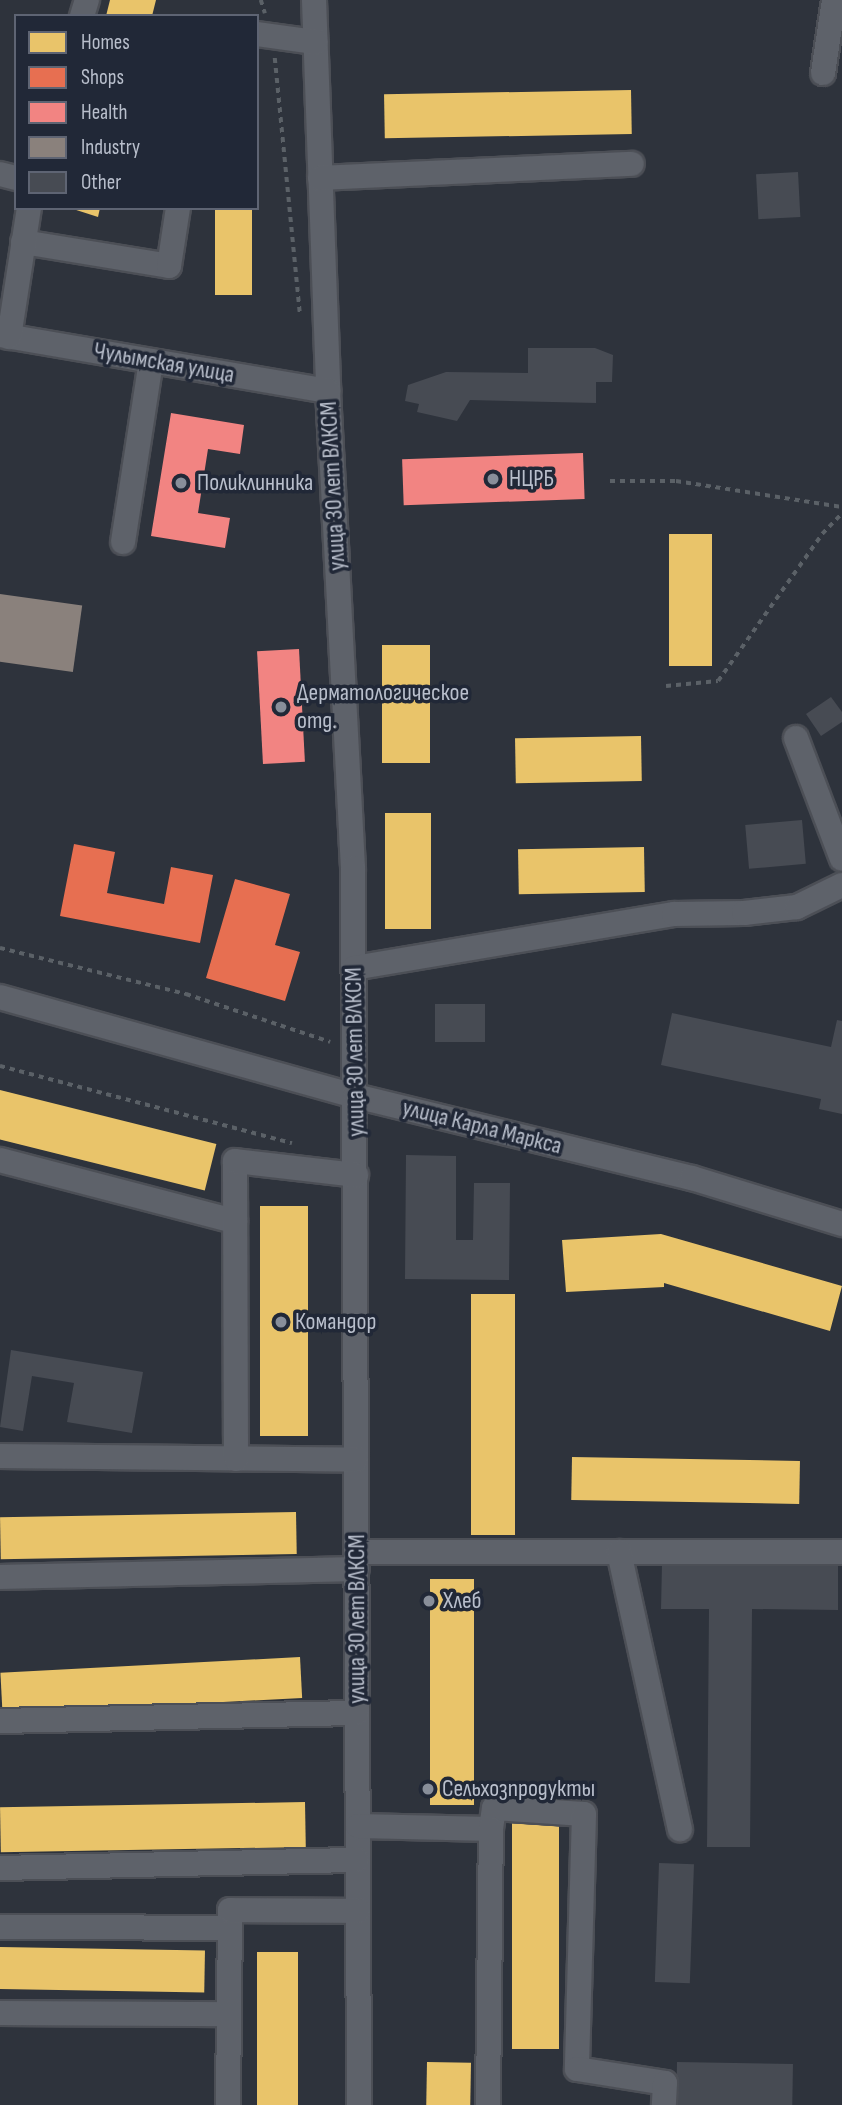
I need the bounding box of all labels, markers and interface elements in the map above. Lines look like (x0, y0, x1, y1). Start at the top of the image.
legend (14, 14, 259, 210)
text: Homes (81, 30, 130, 55)
text: Shops (81, 65, 124, 90)
text: Health (81, 100, 128, 125)
text: Industry (81, 135, 140, 160)
text: Other (81, 170, 121, 195)
street label: Чулымская улица (91, 336, 237, 390)
street label: улица 30 лет ВЛКСМ (314, 401, 352, 571)
place label: НЦРБ (509, 465, 554, 493)
place label: Поликлинника (197, 469, 313, 497)
marker: НЦРБ (483, 469, 503, 489)
marker: Поликлинника (171, 473, 191, 493)
place label: Дерматологическое отд. (297, 679, 469, 735)
marker: Дерматологическое отд. (271, 697, 291, 717)
street label: улица 30 лет ВЛКСМ (339, 967, 371, 1137)
street label: улица Карла Маркса (399, 1093, 565, 1161)
place label: Командор (295, 1308, 376, 1336)
marker: Командор (273, 1314, 289, 1330)
street label: улица 30 лет ВЛКСМ (343, 1534, 371, 1704)
place label: Хлеб (443, 1587, 482, 1615)
marker: Хлеб (421, 1593, 437, 1609)
place label: Сельхозпродукты (442, 1775, 595, 1803)
marker: Сельхозпродукты (420, 1781, 436, 1797)

